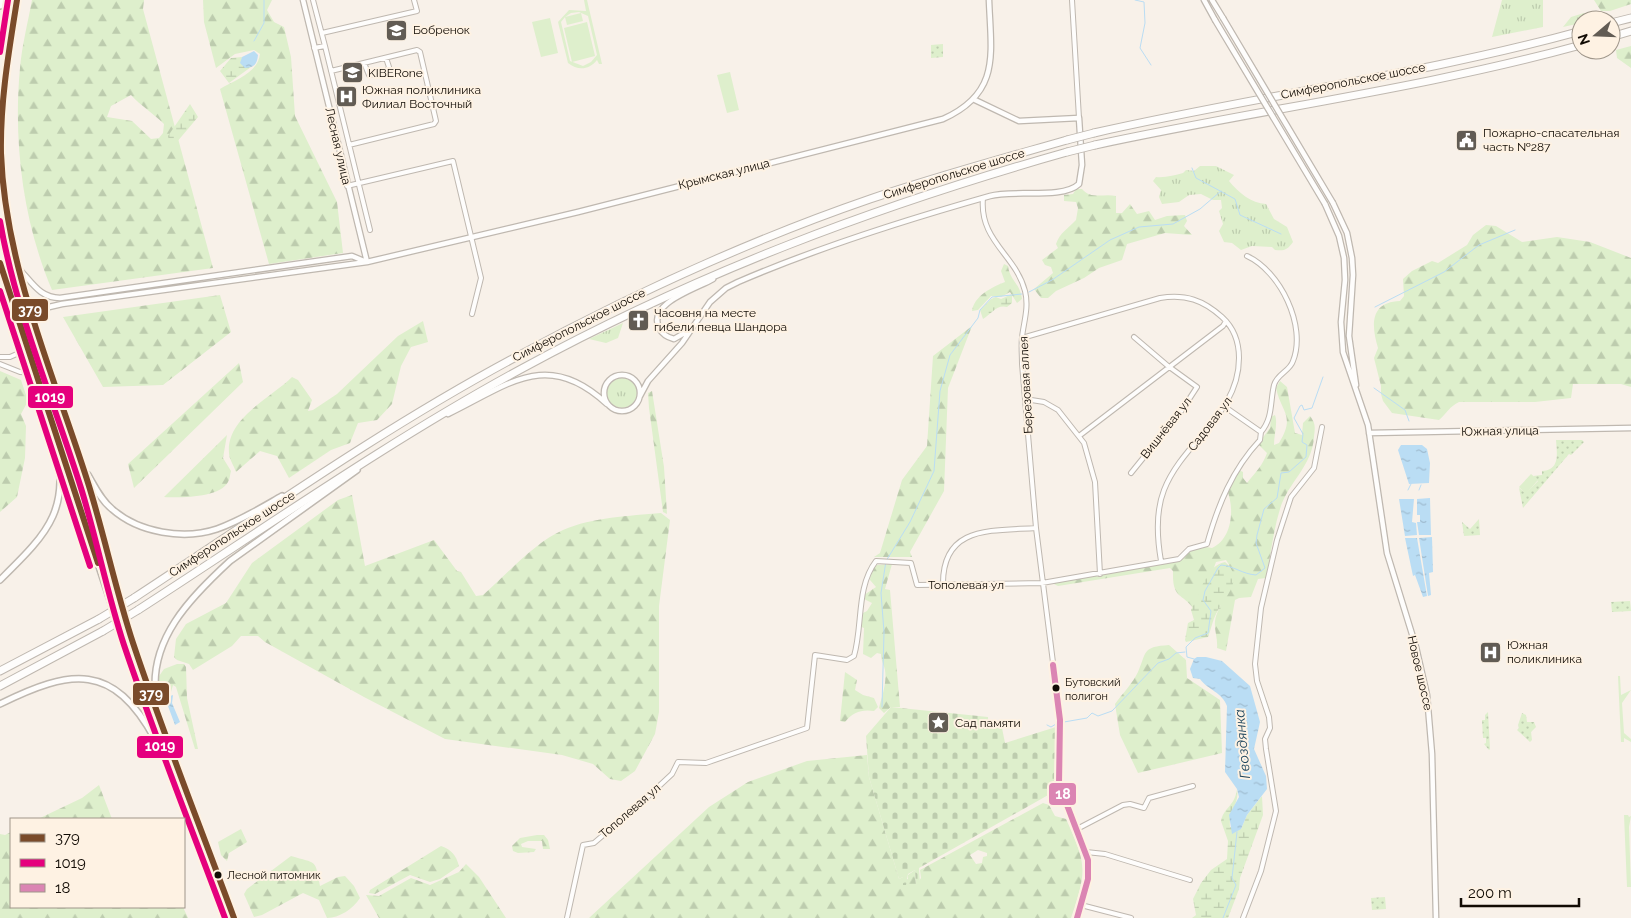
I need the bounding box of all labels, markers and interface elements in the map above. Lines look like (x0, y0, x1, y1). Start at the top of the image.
north arrow (1571, 10, 1621, 60)
school or university icon: Бобренок (385, 18, 409, 42)
place label: Бобренок (413, 23, 470, 37)
text: N (1574, 32, 1593, 47)
street label: Симферопольское шоссе (1280, 60, 1426, 102)
school or university icon: KIBERone (340, 61, 364, 85)
place label: KIBERone (368, 66, 423, 80)
place label: Южная поликлиника Филиал Восточный (362, 83, 481, 111)
hospital icon: Южная поликлиника Филиал Восточный (334, 85, 358, 109)
street label: Лесная улица (322, 106, 354, 186)
place label: Пожарно-спасательная часть №287 (1483, 126, 1620, 154)
public building icon: Пожарно-спасательная часть №287 (1455, 128, 1479, 152)
street label: Симферопольское шоссе (882, 146, 1026, 202)
street label: Крымская улица (677, 156, 771, 192)
street label: Симферопольское шоссе (510, 285, 648, 365)
line badge: 379 (11, 298, 49, 322)
text: 379 (18, 302, 42, 318)
place label: Часовня на месте гибели певца Шандора (654, 306, 787, 334)
church icon: Часовня на месте гибели певца Шандора (626, 308, 650, 332)
street label: Березовая аллея (1016, 336, 1036, 434)
line badge: 1019 (27, 385, 74, 409)
text: 1019 (35, 389, 65, 405)
street label: Садовая ул (1185, 394, 1235, 454)
street label: Вишнёвая ул (1138, 395, 1194, 461)
street label: Южная улица (1461, 423, 1539, 439)
street label: Симферопольское шоссе (167, 488, 297, 580)
street label: Тополевая ул (928, 578, 1004, 592)
street label: Новое шоссе (1405, 634, 1435, 712)
place label: Южная поликлиника (1507, 638, 1582, 666)
hospital icon: Южная поликлиника (1479, 640, 1503, 664)
place label: Бутовский полигон (1065, 676, 1121, 703)
line badge: 379 (132, 682, 170, 706)
marker: Бутовский полигон (1051, 683, 1061, 693)
text: 379 (139, 686, 163, 702)
water label: Гвоздянка (1231, 709, 1253, 779)
place icon: Сад памяти (927, 711, 951, 735)
place label: Сад памяти (955, 716, 1021, 730)
line badge: 1019 (136, 735, 184, 759)
text: 1019 (145, 738, 175, 754)
street label: Тополевая ул (597, 781, 663, 841)
line badge: 18 (1048, 782, 1077, 806)
text: 18 (1055, 786, 1071, 802)
legend (10, 818, 185, 908)
text: 379 (55, 829, 80, 847)
text: 1019 (55, 854, 86, 872)
place label: Лесной питомник (227, 869, 321, 882)
marker: Лесной питомник (213, 870, 223, 880)
scale bar (1461, 876, 1578, 908)
text: 18 (55, 879, 70, 897)
text: 200 m (1468, 884, 1512, 902)

